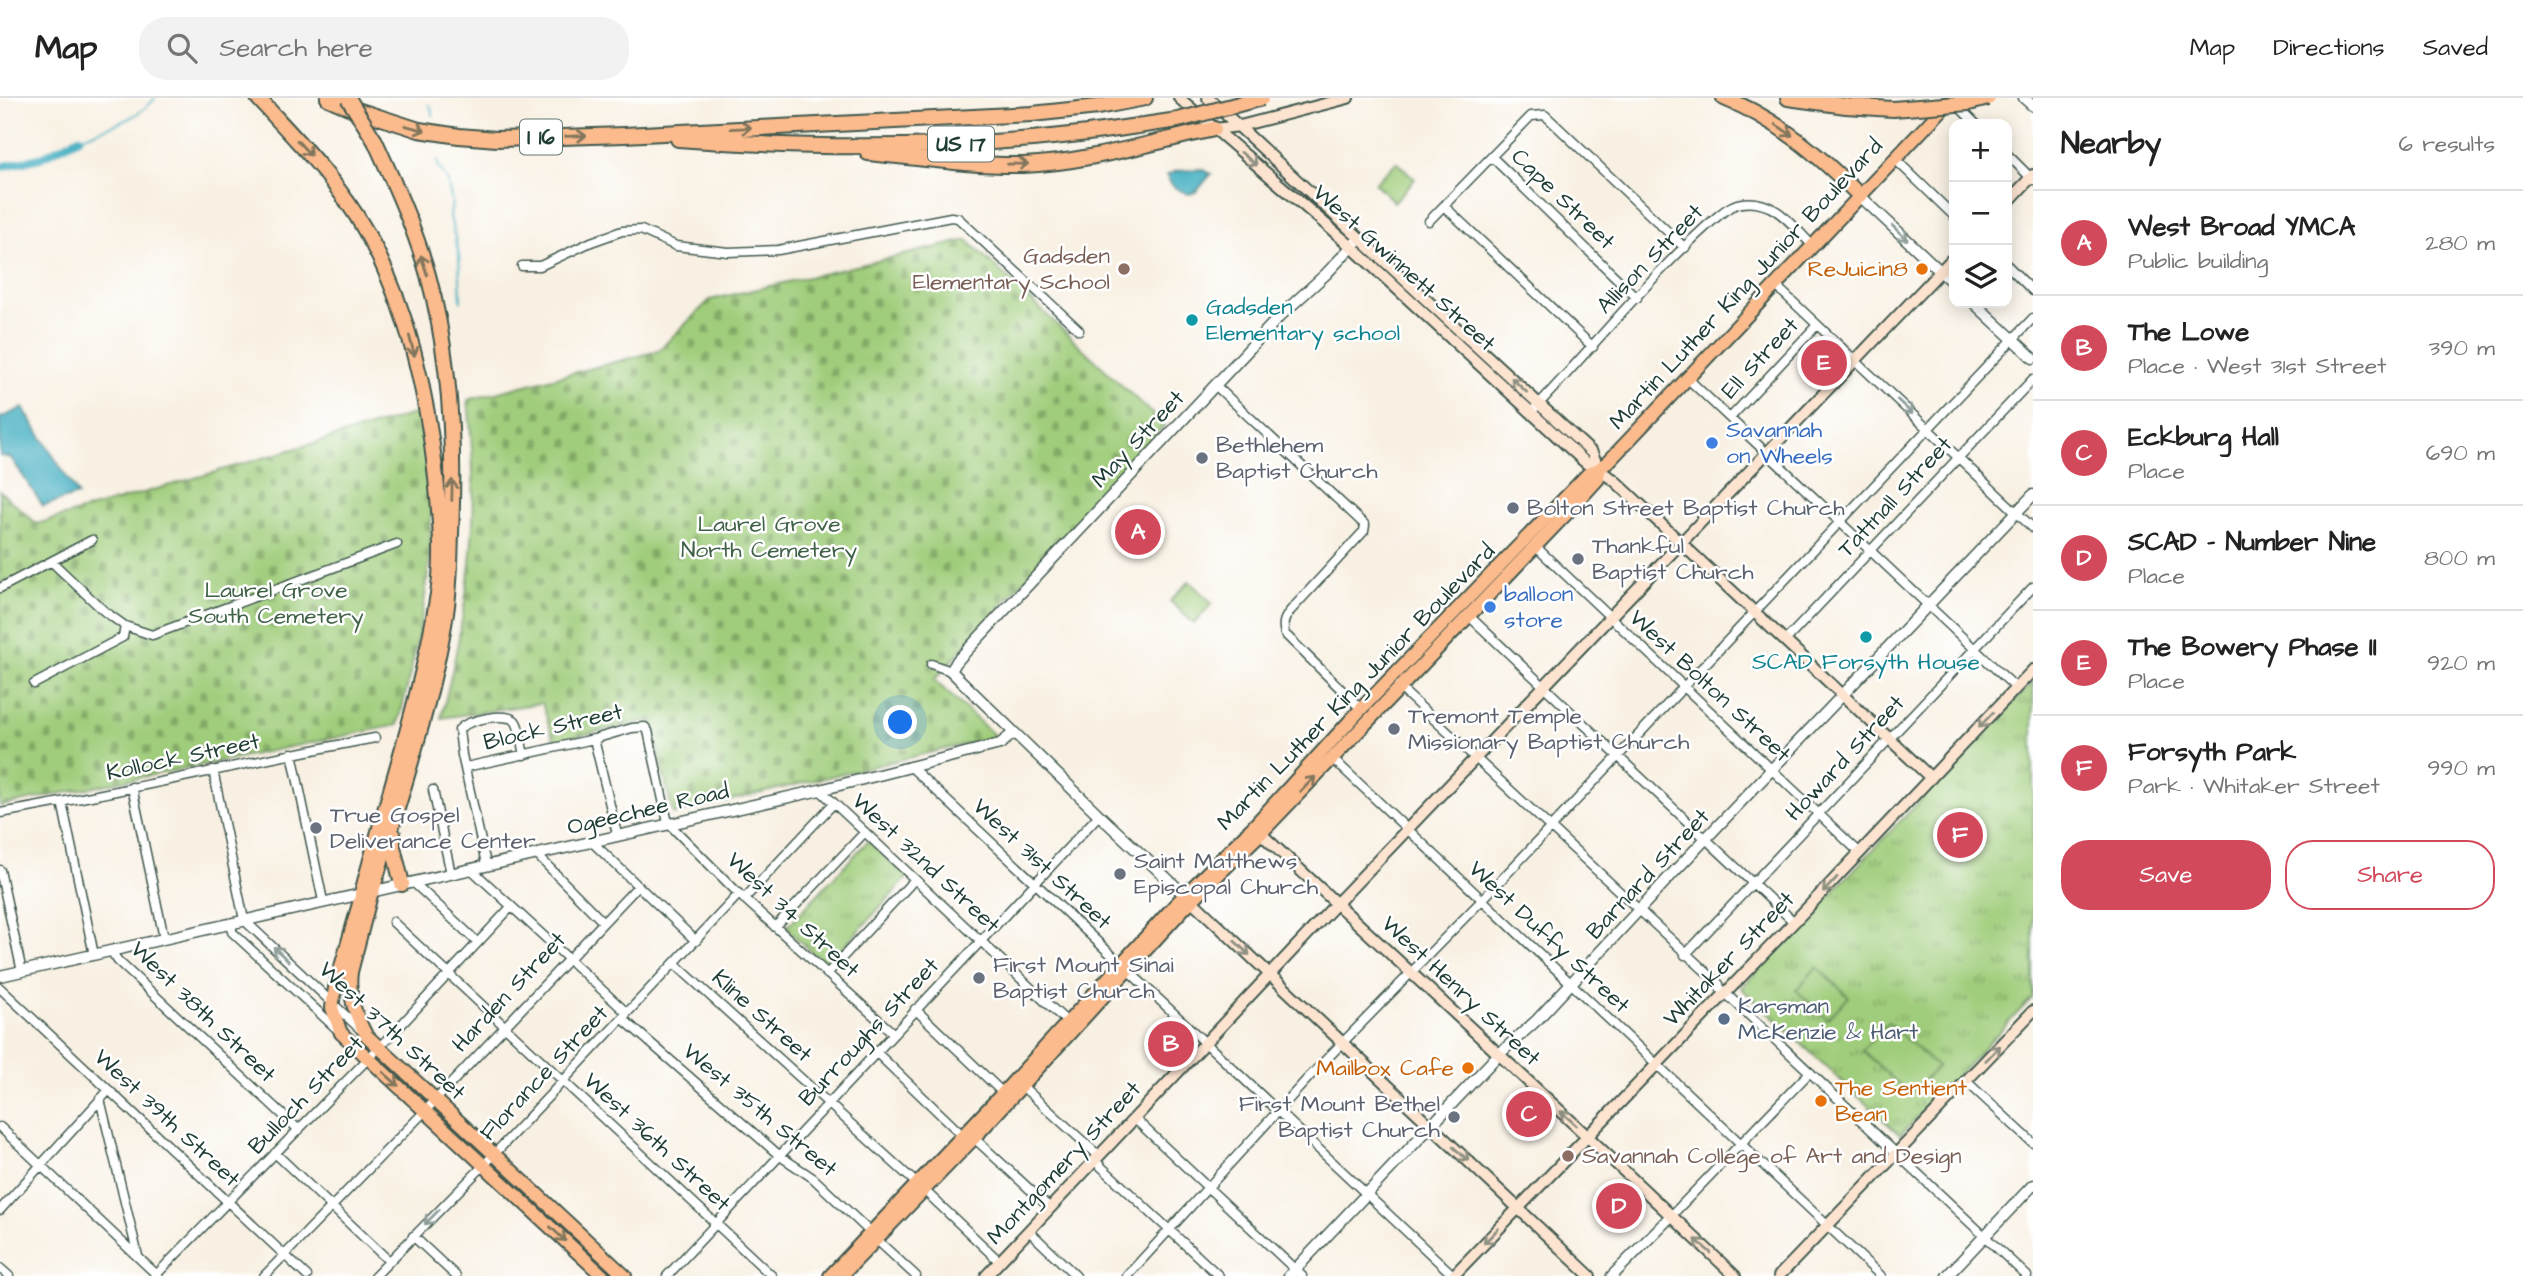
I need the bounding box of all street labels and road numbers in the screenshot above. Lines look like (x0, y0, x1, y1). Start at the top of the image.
road number: I 16 (520, 120, 562, 154)
road number: US 17 (928, 126, 994, 162)
street label: Martin Luther King Junior Boulevard (1602, 131, 1891, 438)
street label: Cape Street (1504, 141, 1623, 257)
street label: West Gwinnett Street (1305, 177, 1503, 359)
street label: Allison Street (1589, 196, 1711, 321)
street label: Ell Street (1714, 310, 1807, 406)
street label: May Street (1084, 382, 1193, 496)
street label: Tattnall Street (1830, 429, 1960, 565)
street label: Martin Luther King Junior Boulevard (1210, 536, 1503, 838)
street label: West Bolton Street (1622, 602, 1799, 770)
street label: Howard Street (1778, 687, 1912, 828)
street label: Block Street (480, 695, 626, 759)
street label: Kollock Street (103, 725, 263, 789)
street label: Ogeechee Road (564, 775, 732, 844)
street label: West 32nd Street (845, 786, 1008, 941)
street label: West 31st Street (965, 791, 1119, 937)
street label: Barnard Street (1579, 801, 1718, 947)
street label: West 34 Street (719, 845, 867, 986)
street label: West Duffy Street (1460, 853, 1638, 1022)
street label: Whitaker Street (1656, 884, 1802, 1034)
street label: West Henry Street (1374, 909, 1548, 1075)
street label: Harden Street (445, 924, 574, 1059)
street label: West 38th Street (123, 934, 284, 1091)
street label: Burroughs Street (791, 950, 948, 1114)
street label: West 37th Street (311, 954, 473, 1108)
street label: Kline Street (705, 962, 820, 1070)
street label: Florance Street (472, 997, 616, 1148)
street label: Bulloch Street (241, 1028, 372, 1162)
street label: West 35th Street (676, 1036, 845, 1185)
street label: West 39th Street (87, 1042, 248, 1195)
street label: West 36th Street (576, 1065, 738, 1219)
street label: Montgomery Street (980, 1074, 1150, 1253)

